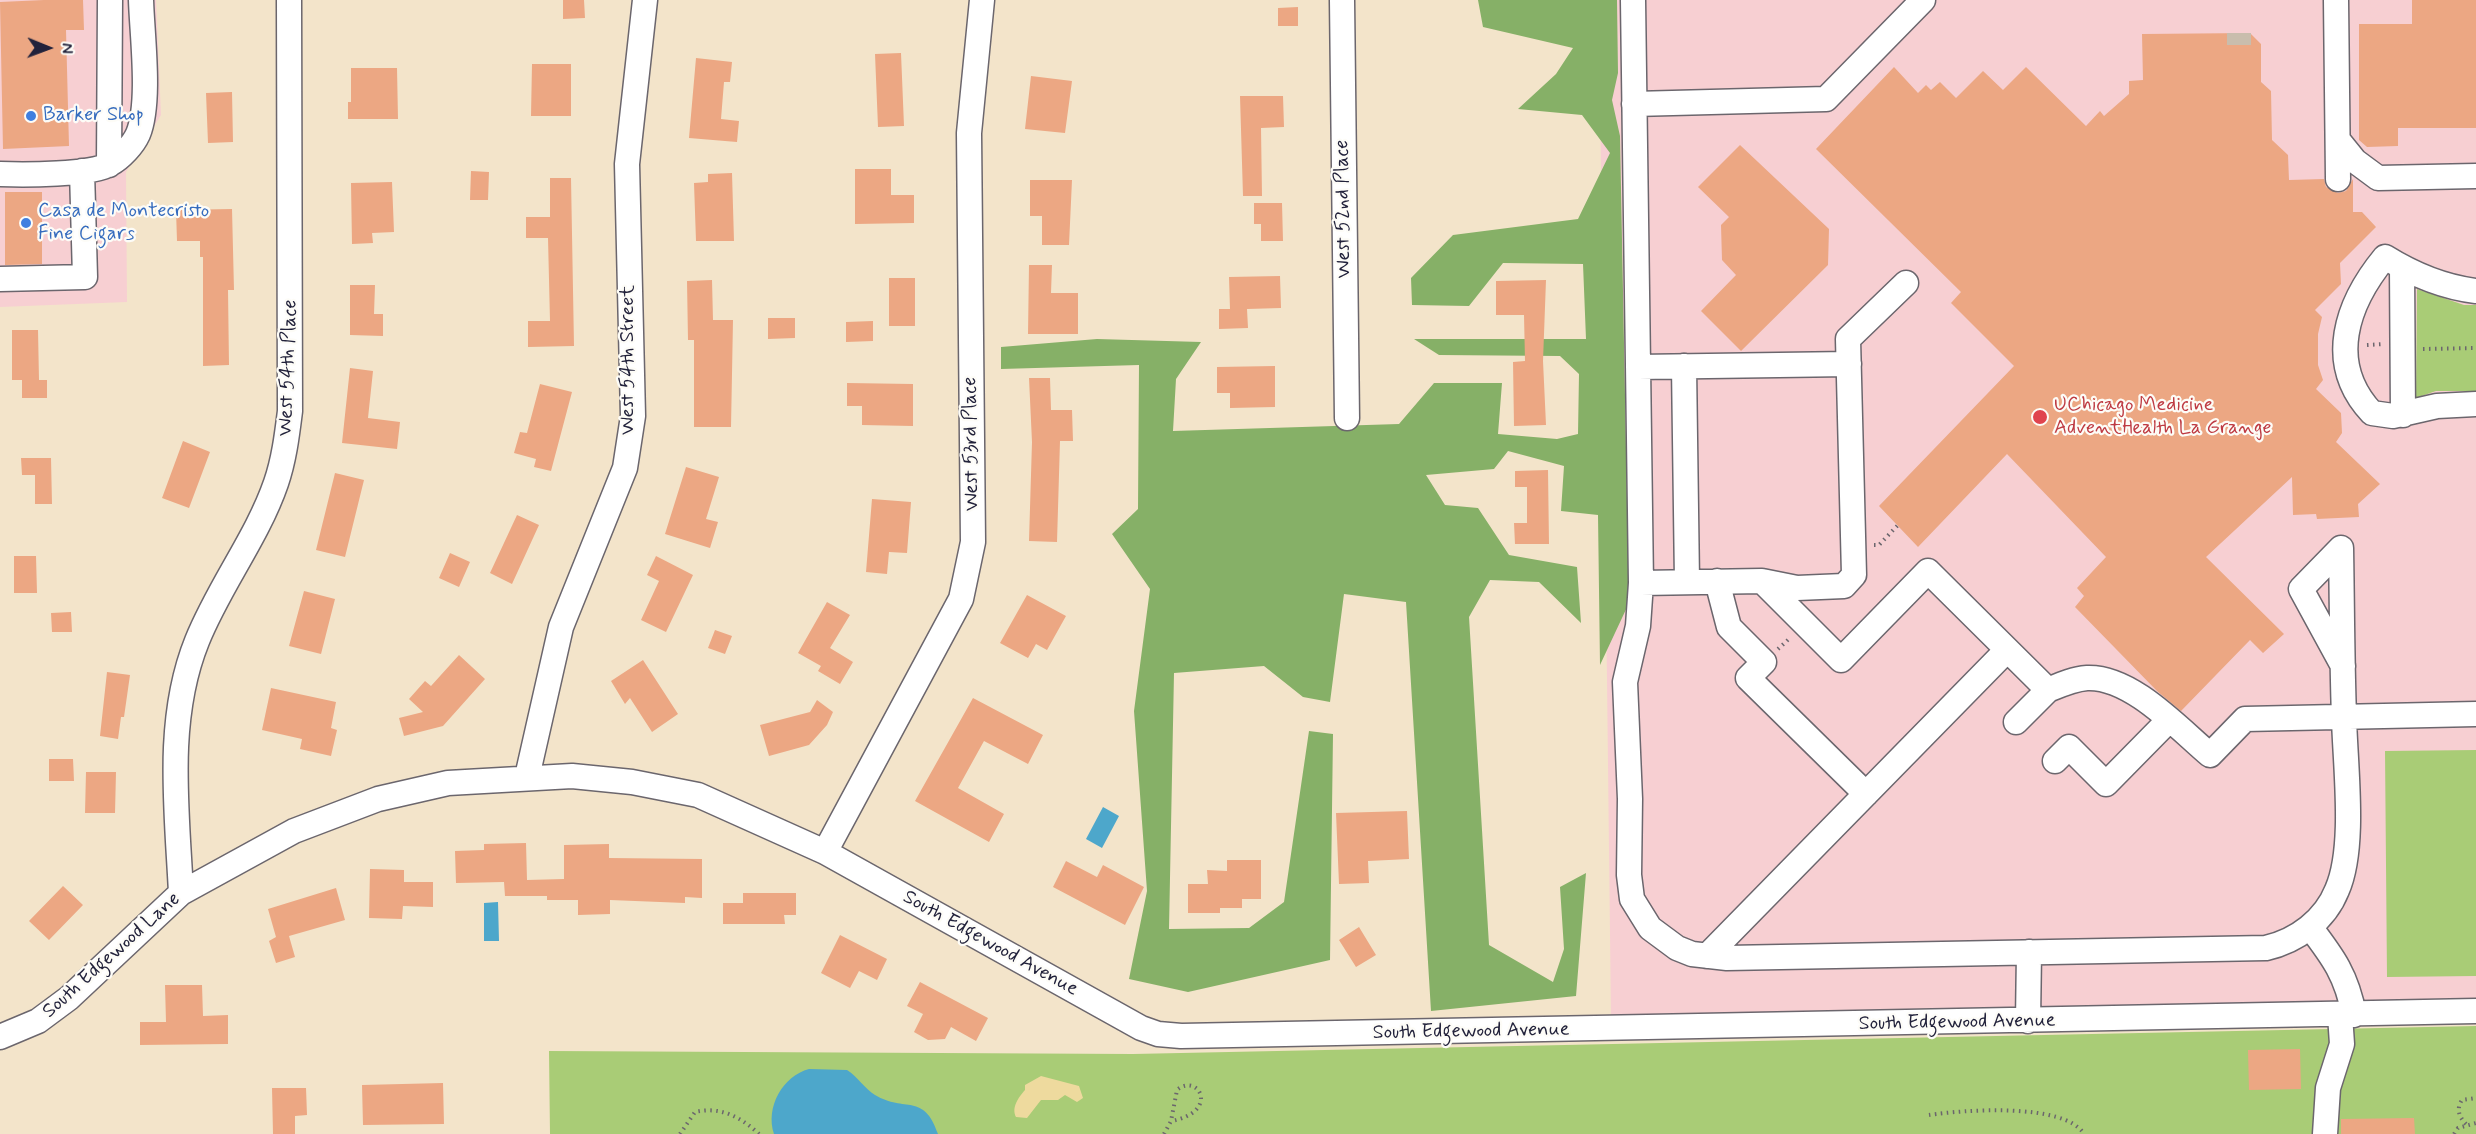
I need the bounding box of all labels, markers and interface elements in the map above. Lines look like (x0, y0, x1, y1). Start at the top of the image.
north arrow (18, 18, 78, 78)
text: N (56, 43, 77, 54)
place label: Barker Shop (43, 104, 144, 128)
marker: Barker Shop (24, 109, 38, 123)
street label: West 52nd Place (1331, 140, 1357, 278)
place label: Casa de Montecristo Fine Cigars (38, 200, 209, 247)
marker: Casa de Montecristo Fine Cigars (19, 216, 33, 230)
street label: West 54th Street (617, 285, 641, 435)
street label: West 54th Place (275, 299, 303, 437)
street label: West 53rd Place (959, 377, 985, 511)
place label: UChicago Medicine AdventHealth La Grange (2054, 394, 2272, 441)
marker: UChicago Medicine AdventHealth La Grange (2031, 408, 2049, 426)
street label: South Edgewood Avenue (898, 886, 1082, 1002)
street label: South Edgewood Lane (38, 888, 186, 1024)
street label: South Edgewood Avenue (1858, 1009, 2056, 1037)
street label: South Edgewood Avenue (1372, 1018, 1570, 1046)

